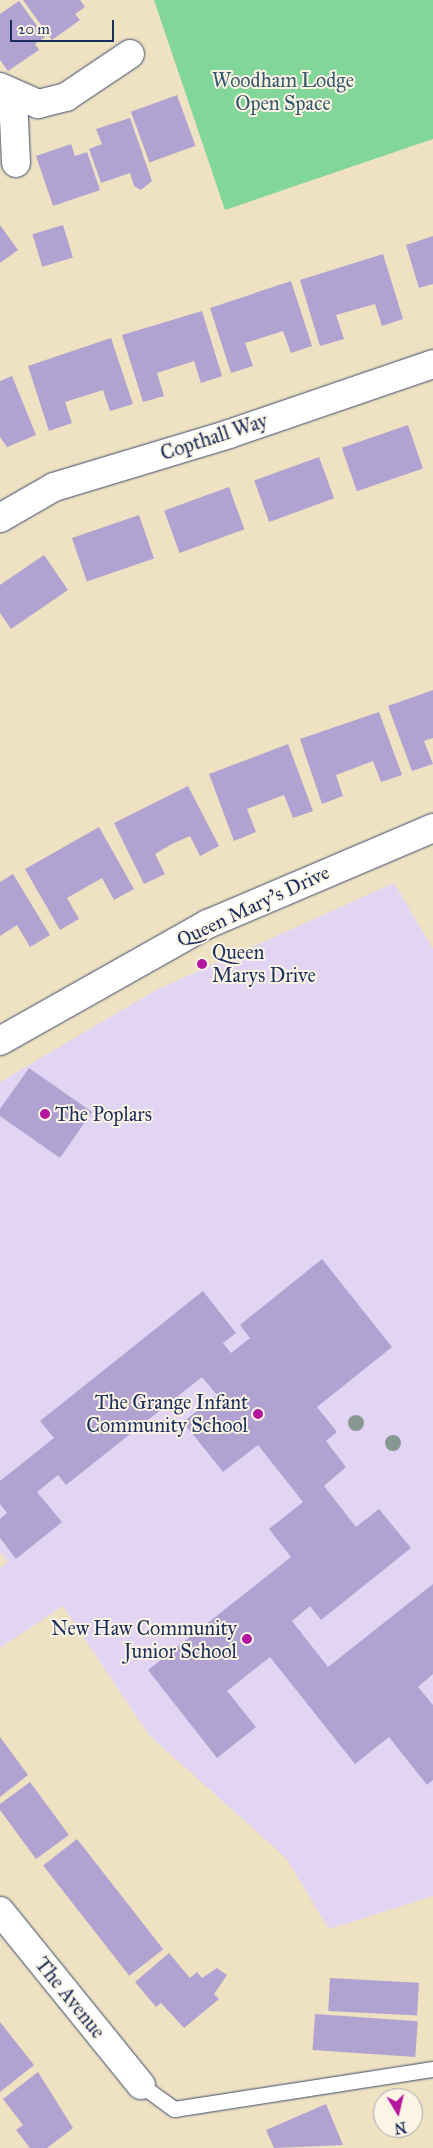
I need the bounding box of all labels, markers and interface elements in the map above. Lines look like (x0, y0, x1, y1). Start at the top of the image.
scale bar (12, 10, 116, 42)
text: 20 m (18, 20, 50, 38)
park label: Woodham Lodge Open Space (212, 69, 354, 116)
street label: Copthall Way (157, 408, 271, 466)
street label: Queen Mary's Drive (173, 860, 333, 952)
place label: Queen Marys Drive (212, 940, 316, 987)
marker: Queen Marys Drive (196, 958, 208, 970)
place label: The Poplars (55, 1102, 152, 1126)
marker: The Poplars (39, 1108, 51, 1120)
place label: The Grange Infant Community School (86, 1390, 248, 1437)
marker: The Grange Infant Community School (252, 1408, 264, 1420)
place label: New Haw Community Junior School (51, 1616, 237, 1663)
marker: New Haw Community Junior School (241, 1633, 253, 1645)
street label: The Avenue (30, 1953, 110, 2043)
north arrow (373, 2088, 423, 2138)
text: N (393, 2118, 407, 2137)

